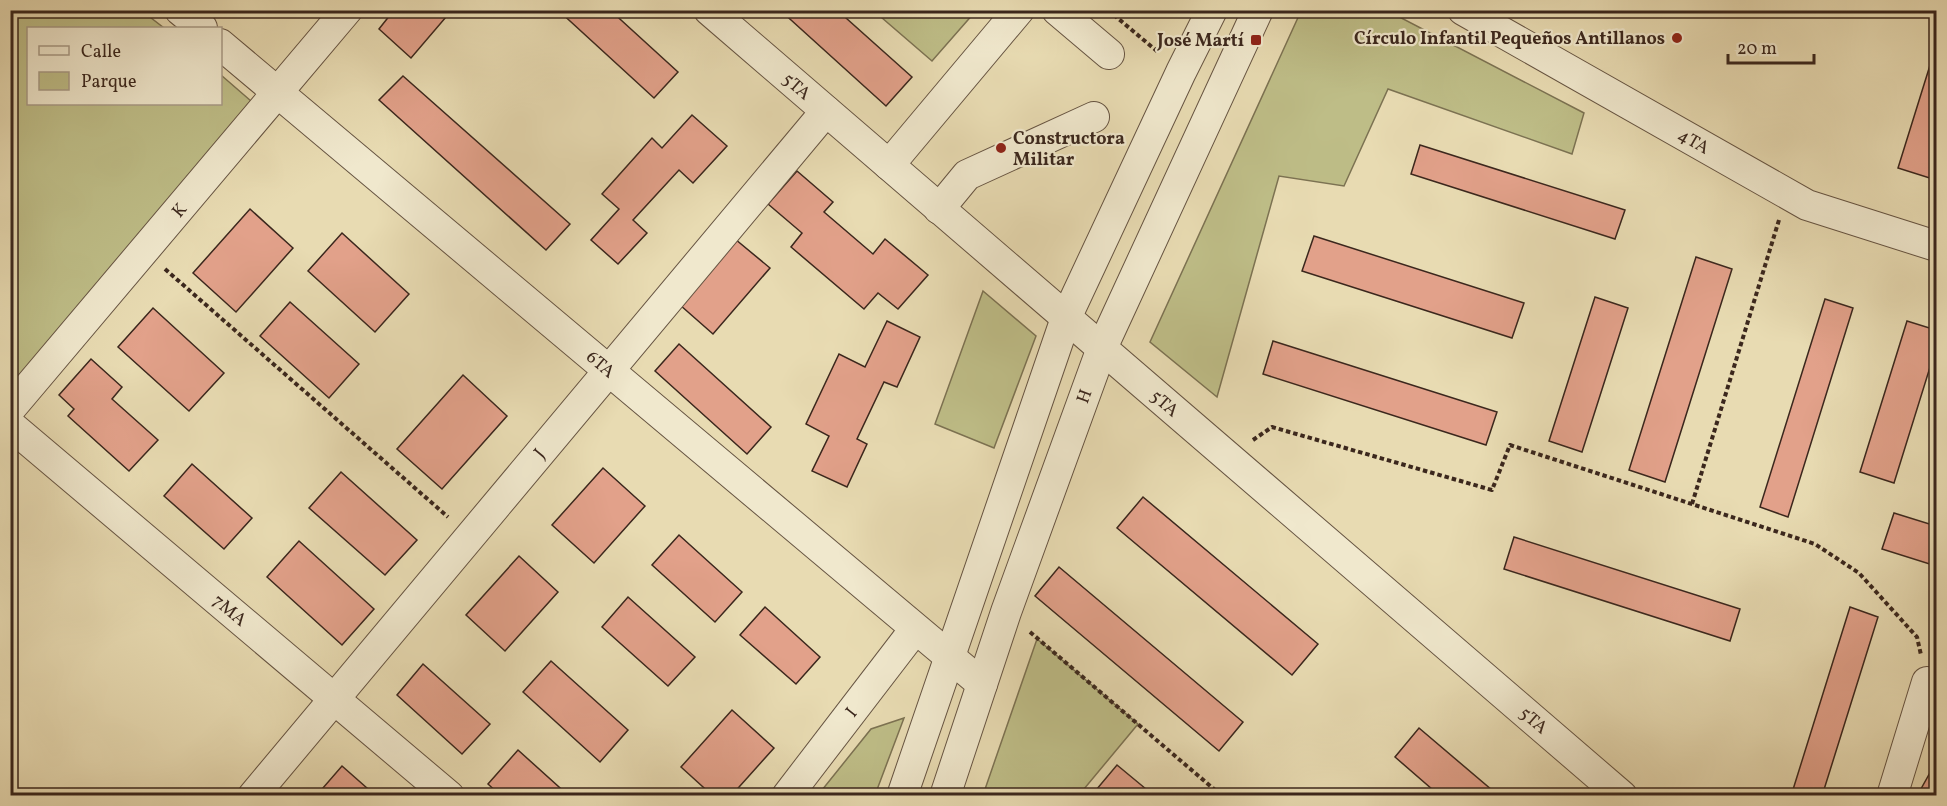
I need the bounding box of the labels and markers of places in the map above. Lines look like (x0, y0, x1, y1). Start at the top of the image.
place label: Círculo Infantil Pequeños Antillanos (1354, 27, 1665, 52)
place label: José Martí (1156, 29, 1244, 54)
marker: Círculo Infantil Pequeños Antillanos (1670, 31, 1684, 45)
marker: José Martí (1249, 33, 1263, 47)
place label: Constructora Militar (1013, 127, 1125, 173)
marker: Constructora Militar (994, 141, 1008, 155)

